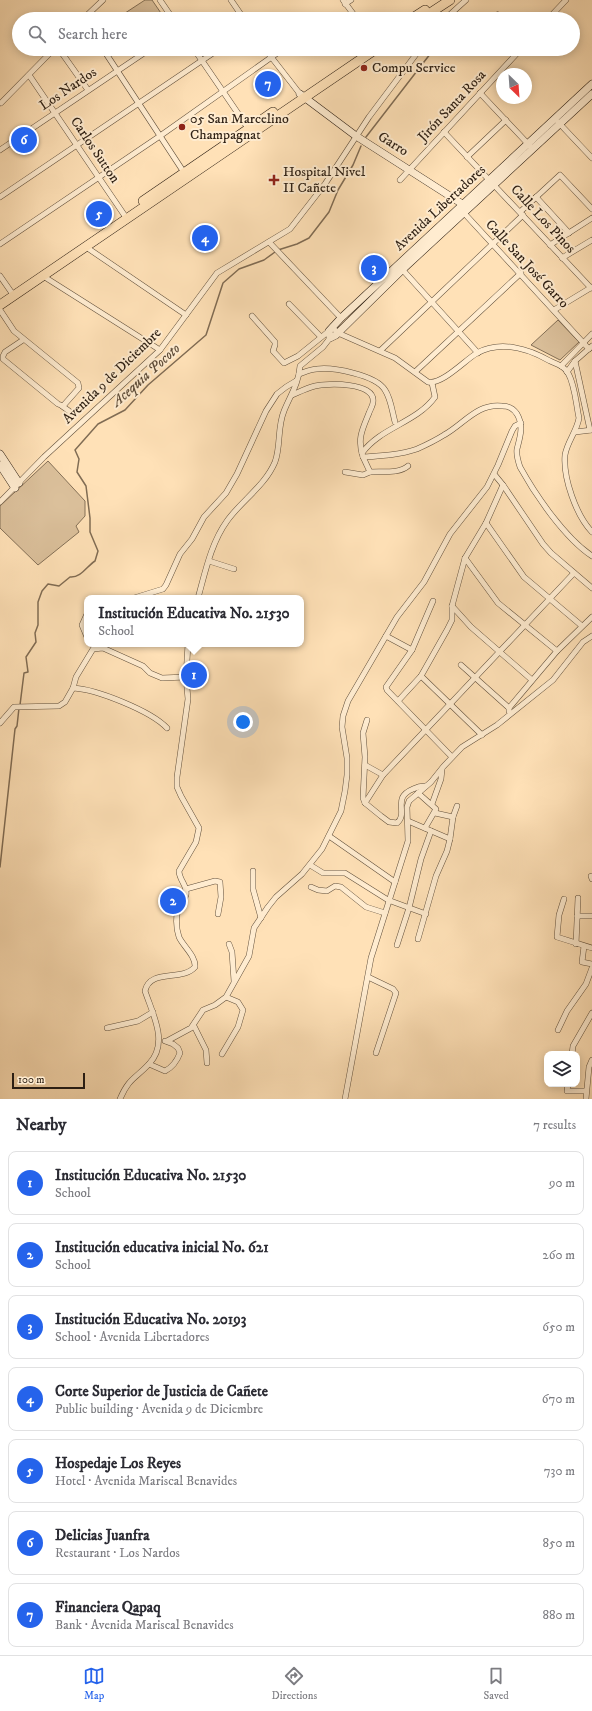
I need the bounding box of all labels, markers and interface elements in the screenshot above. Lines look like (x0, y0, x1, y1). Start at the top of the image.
search box (12, 12, 580, 56)
icon: search (26, 23, 48, 45)
text: Search here (58, 25, 127, 44)
place label: Compu Service (372, 59, 456, 77)
street label: Los Nardos (36, 63, 100, 115)
marker: Compu Service (359, 63, 369, 73)
street label: Jirón Santa Rosa (413, 66, 490, 147)
north arrow (496, 68, 532, 104)
pin: 7 (255, 69, 281, 99)
place label: 05 San Marcelino Champagnat (190, 110, 289, 144)
street label: Carlos Sutton (66, 113, 124, 187)
marker: 05 San Marcelino Champagnat (177, 122, 187, 132)
pin: 6 (11, 125, 37, 155)
street label: Garro (374, 128, 412, 160)
street label: Avenida Libertadores (391, 161, 490, 255)
place label: Hospital Nivel II Cañete (283, 163, 366, 197)
marker: Hospital Nivel II Cañete (268, 174, 280, 186)
street label: Calle Los Pinos (507, 181, 580, 257)
pin: 5 (86, 199, 112, 229)
street label: Calle San José Garro (481, 216, 573, 312)
pin: 4 (192, 223, 218, 253)
pin: 3 (361, 253, 387, 283)
street label: Avenida 9 de Diciembre (59, 324, 165, 428)
water label: Acequia Pocoto (106, 339, 185, 412)
popup (84, 595, 304, 647)
text: Institución Educativa No. 21530 (98, 604, 290, 623)
text: School (98, 623, 134, 639)
pin: 1 (181, 660, 207, 690)
your location (233, 712, 253, 732)
pin: 2 (160, 886, 186, 916)
map controls (544, 1051, 580, 1087)
button: layers (544, 1051, 580, 1087)
scale bar (12, 1071, 85, 1090)
text: 100 m (18, 1073, 44, 1087)
text: Nearby (16, 1114, 66, 1136)
text: 7 results (533, 1117, 576, 1133)
text: Institución Educativa No. 21530 (55, 1166, 246, 1185)
text: 1 (28, 1175, 32, 1191)
text: 90 m (549, 1175, 575, 1191)
text: School (55, 1185, 91, 1201)
text: Institución educativa inicial No. 621 (55, 1238, 269, 1257)
text: 2 (27, 1247, 33, 1263)
text: 260 m (542, 1247, 575, 1263)
text: School (55, 1257, 91, 1273)
text: Institución Educativa No. 20193 (55, 1310, 246, 1329)
text: 3 (28, 1319, 32, 1335)
text: 650 m (542, 1319, 575, 1335)
text: School · Avenida Libertadores (55, 1329, 209, 1345)
text: Corte Superior de Justicia de Cañete (55, 1382, 268, 1401)
text: 4 (26, 1391, 34, 1407)
text: 670 m (542, 1391, 575, 1407)
text: Public building · Avenida 9 de Diciembre (55, 1401, 263, 1417)
text: Hospedaje Los Reyes (55, 1454, 181, 1473)
text: 5 (27, 1463, 33, 1479)
text: 730 m (544, 1463, 575, 1479)
text: Hotel · Avenida Mariscal Benavides (55, 1473, 237, 1489)
text: Delicias Juanfra (55, 1526, 150, 1545)
text: 6 (27, 1535, 33, 1551)
text: 850 m (542, 1535, 575, 1551)
text: Restaurant · Los Nardos (55, 1545, 180, 1561)
text: Financiera Qapaq (55, 1598, 161, 1617)
text: 7 (27, 1607, 33, 1623)
text: 880 m (542, 1607, 575, 1623)
text: Bank · Avenida Mariscal Benavides (55, 1617, 234, 1633)
tab: Map (83, 1665, 105, 1703)
tab: Directions (272, 1665, 317, 1703)
tab: Saved (484, 1665, 509, 1703)

